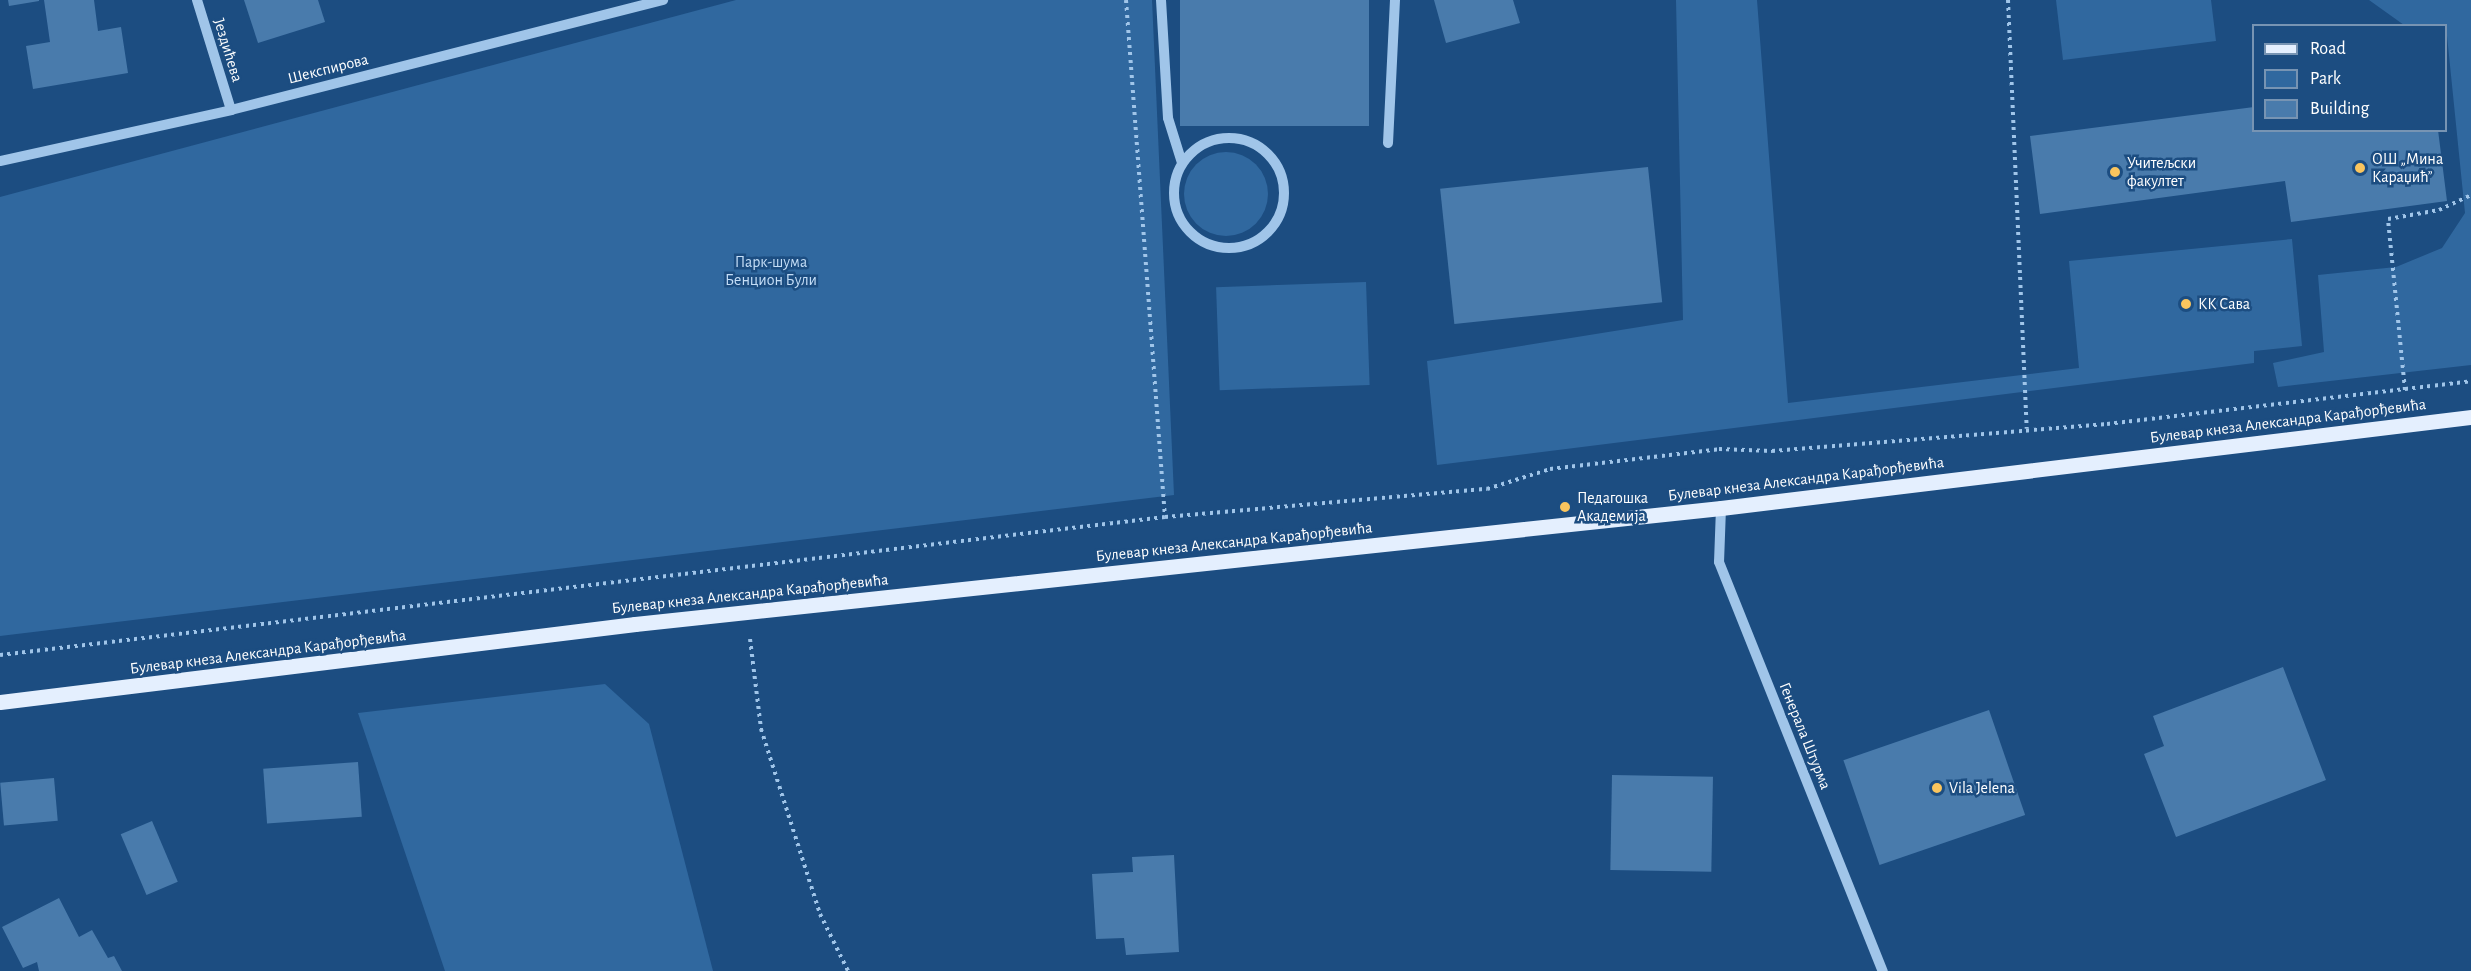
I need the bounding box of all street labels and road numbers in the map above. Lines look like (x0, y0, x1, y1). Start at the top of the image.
street label: Јездићева (209, 16, 247, 84)
street label: Шекспирова (286, 50, 370, 88)
street label: Булевар кнеза Александра Карађорђевића (2149, 395, 2427, 447)
street label: Булевар кнеза Александра Карађорђевића (1667, 453, 1945, 505)
street label: Булевар кнеза Александра Карађорђевића (1095, 518, 1373, 566)
street label: Булевар кнеза Александра Карађорђевића (611, 570, 889, 618)
street label: Булевар кнеза Александра Карађорђевића (129, 626, 407, 678)
street label: Генерала Штурма (1775, 680, 1835, 792)

